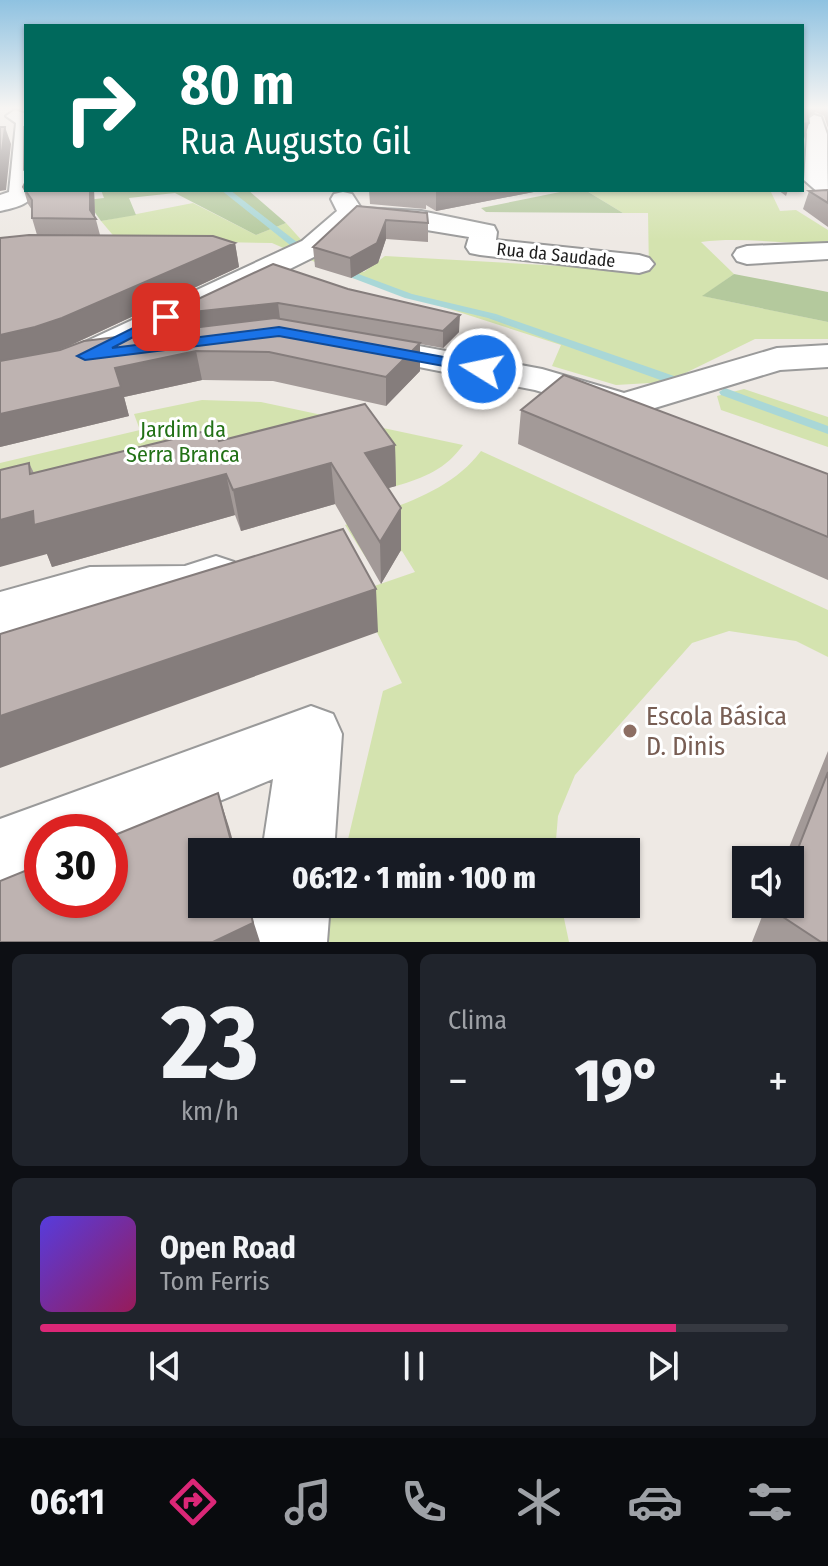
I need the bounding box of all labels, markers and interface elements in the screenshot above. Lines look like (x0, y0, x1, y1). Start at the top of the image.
text: 80 m (180, 52, 295, 119)
icon: right (48, 56, 152, 160)
text: Rua Augusto Gil (180, 120, 411, 164)
street label: Rua da Saudade (496, 238, 616, 272)
pin (132, 283, 200, 351)
icon: arrive (144, 295, 188, 339)
position arrow (440, 327, 524, 411)
park label: Jardim da Serra Branca (126, 416, 240, 468)
place label: Escola Básica D. Dinis (646, 701, 787, 762)
marker: Escola Básica D. Dinis (621, 722, 639, 740)
speed limit sign: 30 (24, 814, 128, 918)
map controls (732, 846, 804, 918)
button: sound (732, 846, 804, 918)
text: 06:12 · 1 min · 100 m (292, 860, 536, 896)
text: 23 (161, 981, 259, 1106)
text: Clima (448, 1005, 507, 1036)
text: 19° (575, 1045, 661, 1117)
text: − (448, 1055, 468, 1108)
text: + (768, 1055, 788, 1108)
text: km/h (181, 1096, 239, 1127)
text: Open Road (160, 1230, 296, 1266)
text: Tom Ferris (160, 1266, 270, 1297)
icon: previous (143, 1344, 187, 1388)
icon: pause (392, 1344, 436, 1388)
icon: next (641, 1344, 685, 1388)
icon: directions (165, 1474, 221, 1530)
icon: music (280, 1474, 336, 1530)
icon: phone (396, 1474, 452, 1530)
icon: climate (511, 1474, 567, 1530)
icon: car (627, 1474, 683, 1530)
icon: filters (742, 1474, 798, 1530)
text: 06:11 (30, 1480, 105, 1524)

